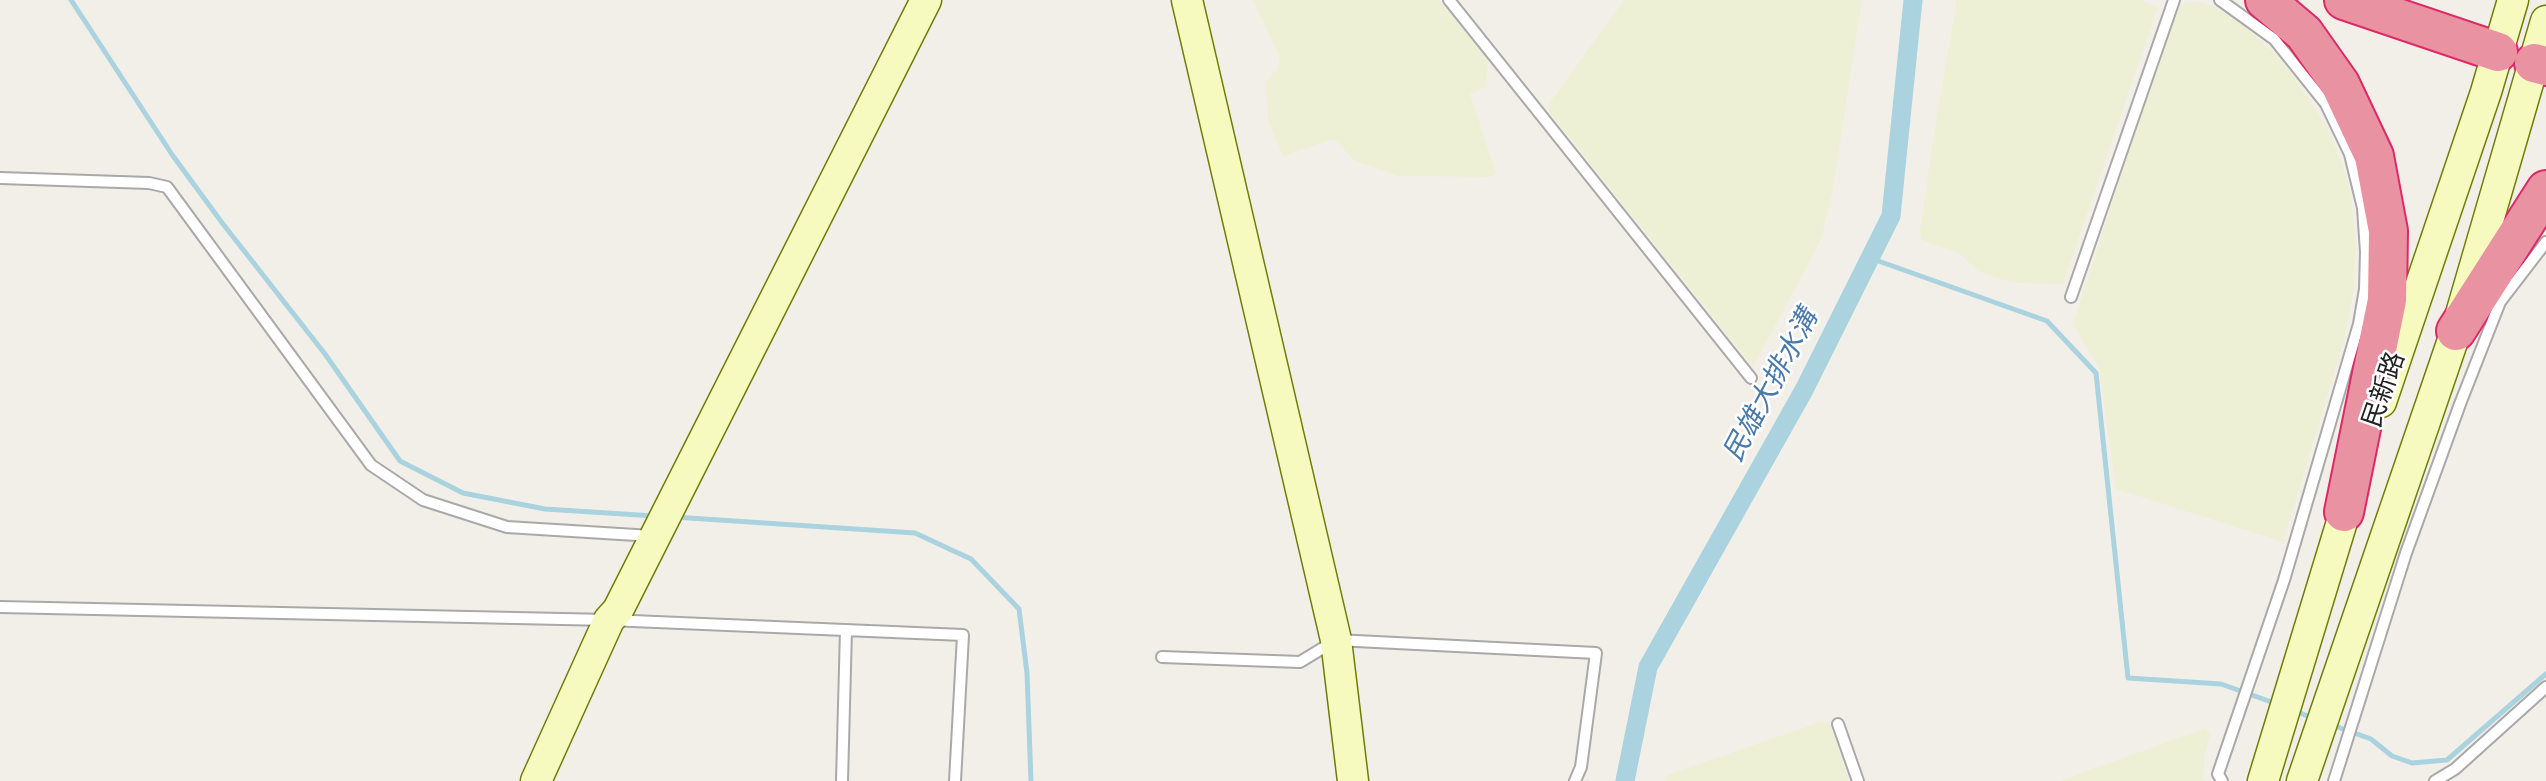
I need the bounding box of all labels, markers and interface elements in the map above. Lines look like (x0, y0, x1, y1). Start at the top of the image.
water label: 民雄大排水溝 (1718, 304, 1826, 468)
street label: 民新路 (2358, 348, 2412, 432)

